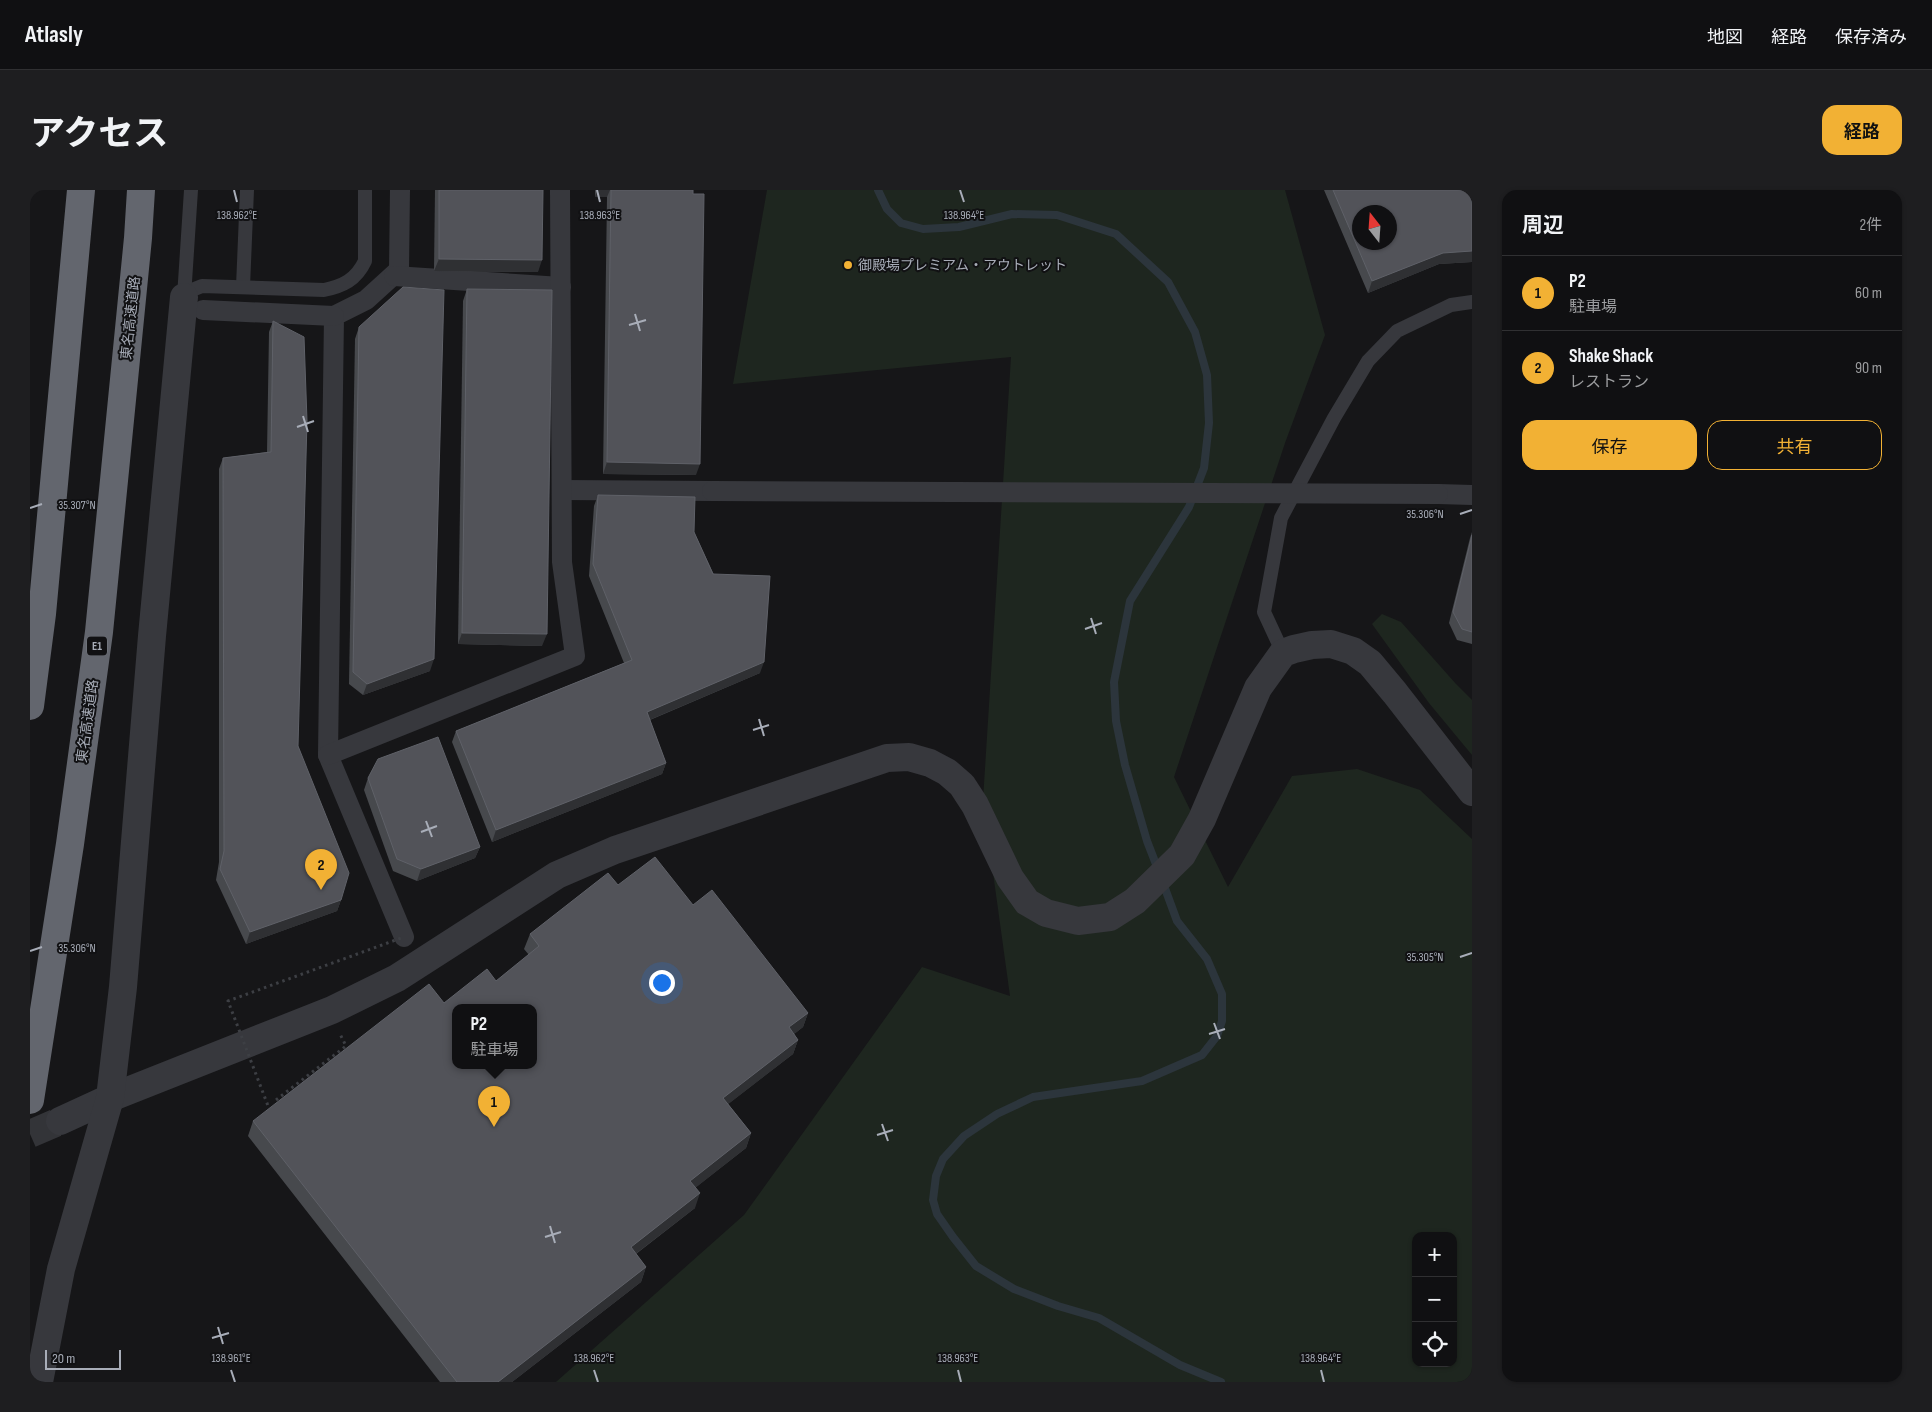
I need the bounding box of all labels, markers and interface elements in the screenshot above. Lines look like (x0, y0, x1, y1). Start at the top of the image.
text: Atlasly (25, 20, 83, 49)
text: 地図 (1707, 27, 1743, 48)
text: 経路 (1771, 27, 1807, 48)
text: 保存済み (1835, 27, 1907, 48)
button: 経路 (1822, 105, 1902, 155)
text: アクセス (30, 113, 168, 156)
north arrow (1352, 205, 1397, 250)
text: 138.962°E (217, 208, 257, 223)
text: 138.963°E (580, 208, 620, 223)
text: 138.964°E (944, 208, 984, 223)
text: 周辺 (1522, 213, 1564, 238)
text: 2件 (1859, 216, 1882, 235)
place label: 御殿場プレミアム・アウトレット (858, 257, 1067, 274)
marker: 御殿場プレミアム・アウトレット (842, 259, 854, 271)
text: P2 (1569, 270, 1586, 293)
street label: 東名高速道路 (118, 275, 143, 361)
text: 1 (1535, 284, 1541, 303)
text: 60 m (1855, 284, 1882, 303)
text: 駐車場 (1569, 298, 1617, 317)
text: Shake Shack (1569, 345, 1653, 368)
text: 2 (1534, 359, 1542, 378)
text: 90 m (1855, 359, 1882, 378)
text: レストラン (1569, 373, 1649, 392)
button: 保存 (1522, 420, 1697, 470)
button: 共有 (1707, 420, 1882, 470)
text: 35.307°N (58, 498, 96, 513)
text: 35.306°N (1406, 507, 1444, 522)
road number: E1 (87, 636, 107, 656)
street label: 東名高速道路 (73, 678, 102, 764)
pin: 2 (305, 849, 337, 890)
text: 35.306°N (58, 941, 96, 956)
text: 35.305°N (1407, 950, 1443, 965)
your location (649, 970, 675, 996)
popup (452, 1004, 537, 1069)
text: P2 (470, 1013, 487, 1036)
text: 駐車場 (470, 1041, 519, 1060)
pin: 1 (478, 1086, 510, 1127)
map controls (1412, 1232, 1457, 1367)
button: + (1412, 1232, 1457, 1277)
button: − (1412, 1277, 1457, 1322)
button: locate (1412, 1322, 1457, 1367)
scale bar (45, 1347, 121, 1370)
text: 20 m (52, 1350, 75, 1367)
text: 138.961°E (211, 1351, 251, 1366)
text: 138.962°E (574, 1351, 614, 1366)
text: 138.963°E (938, 1351, 978, 1366)
text: 138.964°E (1301, 1351, 1341, 1366)

